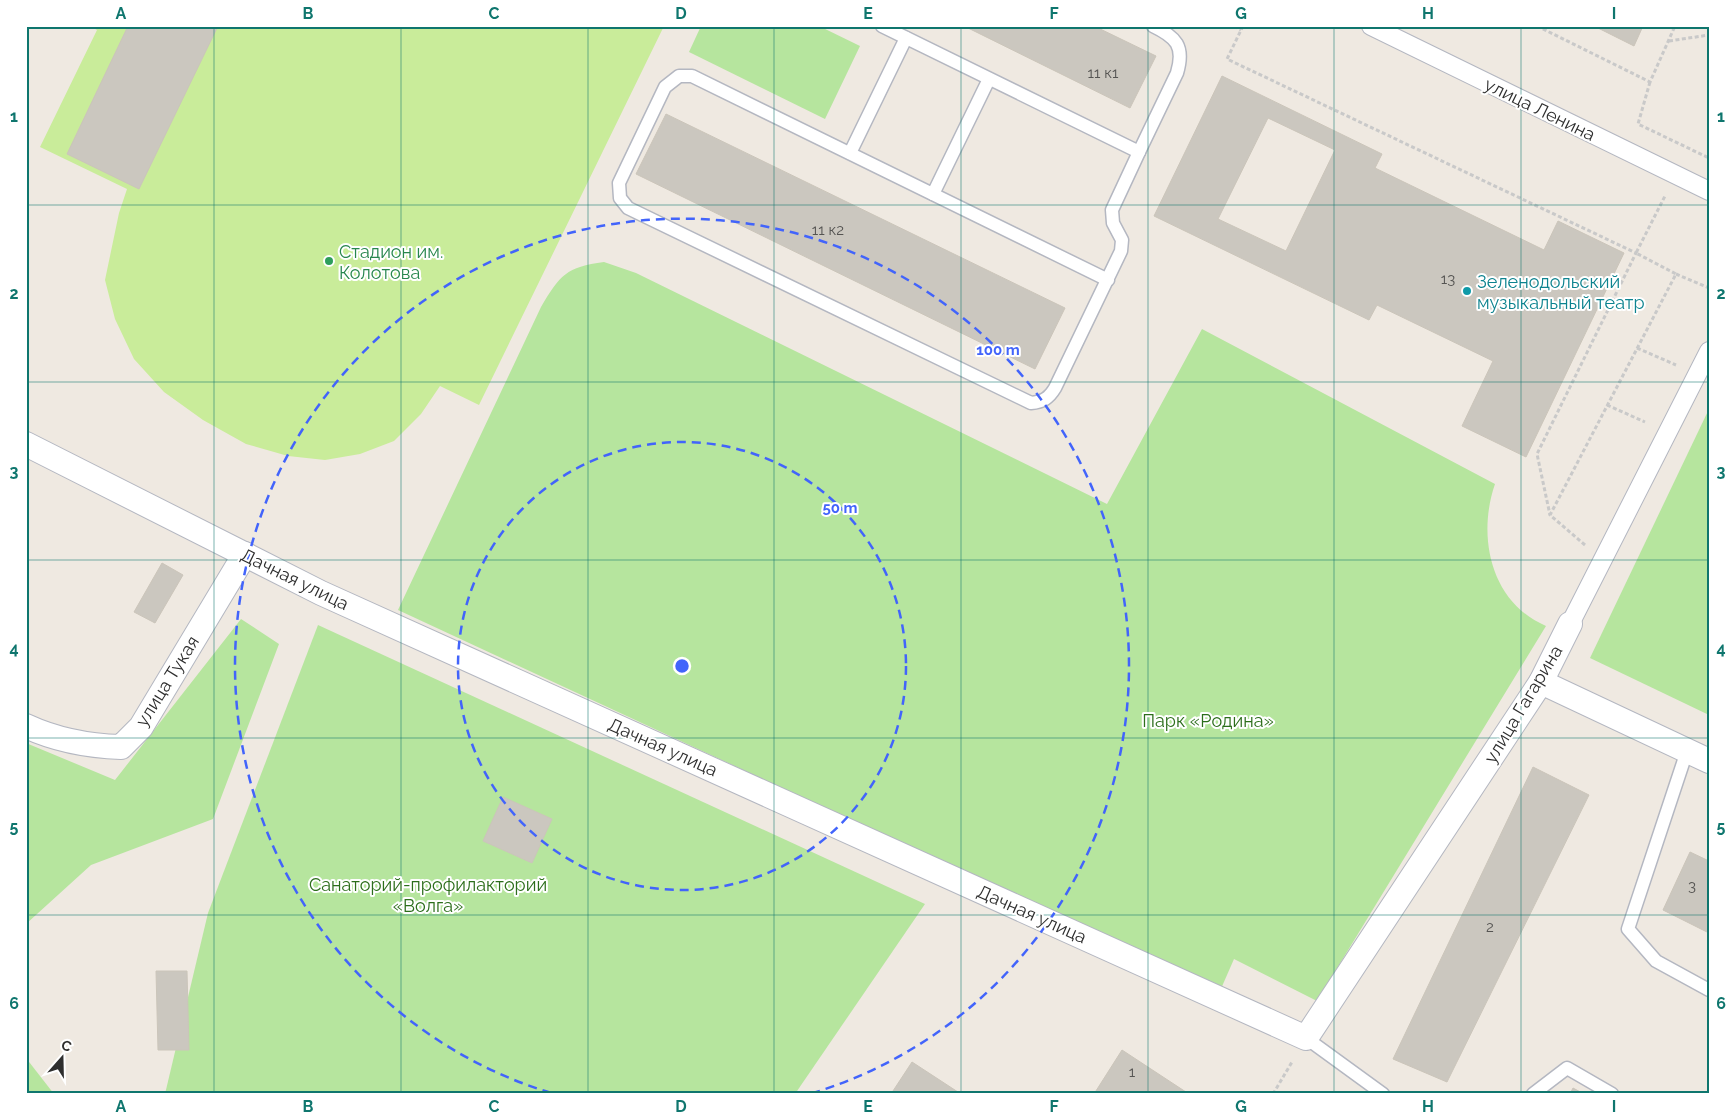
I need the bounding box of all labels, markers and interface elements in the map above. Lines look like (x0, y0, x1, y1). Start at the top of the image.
text: A (116, 4, 127, 23)
text: B (303, 4, 314, 23)
text: C (489, 4, 500, 23)
text: D (675, 4, 687, 23)
text: E (863, 4, 873, 23)
text: F (1049, 4, 1059, 23)
text: G (1235, 4, 1247, 23)
text: H (1422, 4, 1434, 23)
text: I (1612, 4, 1616, 23)
house number: 11 к1 (1088, 64, 1119, 82)
street label: улица Ленина (1481, 73, 1599, 145)
text: 1 (10, 107, 18, 126)
text: 1 (1717, 107, 1725, 126)
house number: 11 к2 (812, 221, 844, 239)
place label: Стадион им. Колотова (339, 241, 443, 283)
marker: Стадион им. Колотова (323, 255, 335, 267)
house number: 13 (1441, 270, 1455, 288)
place label: Зеленодольский музыкальный театр (1477, 271, 1645, 313)
text: 2 (9, 284, 19, 303)
text: 2 (1716, 284, 1726, 303)
marker: Зеленодольский музыкальный театр (1461, 285, 1473, 297)
text: 100 m (976, 341, 1020, 359)
text: 3 (10, 462, 19, 481)
text: 3 (1717, 462, 1726, 481)
text: 50 m (822, 499, 858, 517)
street label: Дачная улица (238, 544, 352, 614)
street label: улица Тукая (131, 632, 203, 730)
text: 4 (9, 639, 19, 658)
text: 4 (1716, 639, 1726, 658)
street label: улица Гагарина (1480, 641, 1566, 767)
centre of rings (673, 657, 691, 675)
park label: Парк «Родина» (1142, 710, 1274, 731)
street label: Дачная улица (605, 714, 721, 780)
text: 5 (10, 817, 19, 836)
text: 5 (1717, 817, 1726, 836)
park label: Санаторий-профилакторий «Волга» (309, 874, 547, 916)
house number: 3 (1688, 877, 1696, 895)
street label: Дачная улица (974, 881, 1090, 947)
house number: 2 (1486, 918, 1494, 936)
text: 6 (9, 994, 19, 1013)
text: 6 (1716, 994, 1726, 1013)
north arrow (38, 1032, 88, 1082)
text: С (59, 1037, 74, 1055)
house number: 1 (1129, 1063, 1136, 1081)
text: A (116, 1097, 127, 1116)
text: B (303, 1097, 314, 1116)
text: C (489, 1097, 500, 1116)
text: D (675, 1097, 687, 1116)
text: E (863, 1097, 873, 1116)
text: F (1049, 1097, 1059, 1116)
text: G (1235, 1097, 1247, 1116)
text: H (1422, 1097, 1434, 1116)
text: I (1612, 1097, 1616, 1116)

